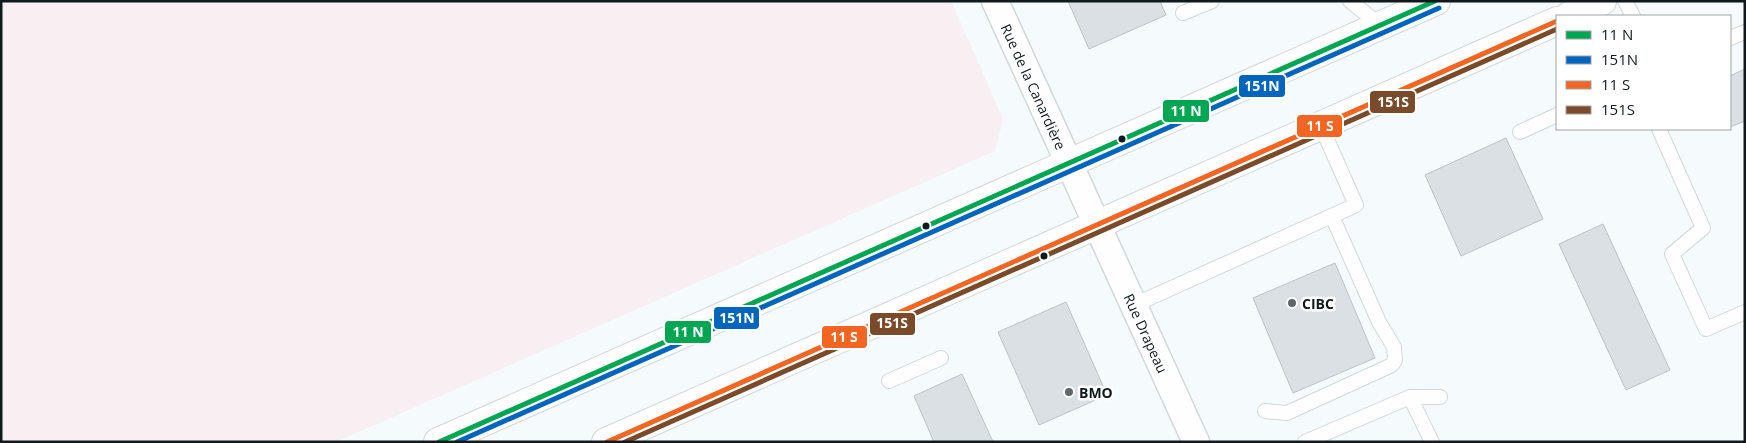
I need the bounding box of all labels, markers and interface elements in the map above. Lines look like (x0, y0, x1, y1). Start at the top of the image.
legend (1556, 15, 1731, 130)
street label: Rue de la Canardière (997, 21, 1071, 153)
text: 11 N (1601, 24, 1633, 44)
text: 151N (1601, 49, 1638, 69)
line badge: 151N (1238, 74, 1286, 98)
text: 11 S (1601, 74, 1630, 94)
text: 151N (1244, 76, 1280, 95)
line badge: 151S (1369, 90, 1416, 114)
text: 151S (1377, 92, 1409, 111)
line badge: 11 N (1162, 99, 1210, 123)
text: 151S (1601, 99, 1635, 119)
text: 11 N (1170, 101, 1202, 120)
line badge: 11 S (1296, 114, 1343, 138)
text: 11 S (1306, 116, 1334, 135)
unlabelled marker (1117, 134, 1127, 144)
unlabelled marker (921, 221, 931, 231)
unlabelled marker (1039, 251, 1049, 261)
street label: Rue Drapeau (1120, 290, 1173, 376)
place label: CIBC (1302, 294, 1334, 313)
marker: CIBC (1286, 297, 1298, 309)
line badge: 151N (713, 306, 760, 330)
text: 151N (719, 308, 755, 327)
line badge: 151S (869, 312, 916, 336)
text: 151S (876, 313, 908, 332)
line badge: 11 N (664, 320, 712, 344)
text: 11 N (672, 322, 704, 341)
line badge: 11 S (821, 325, 868, 349)
text: 11 S (830, 327, 858, 346)
place label: BMO (1079, 383, 1113, 402)
marker: BMO (1063, 386, 1075, 398)

